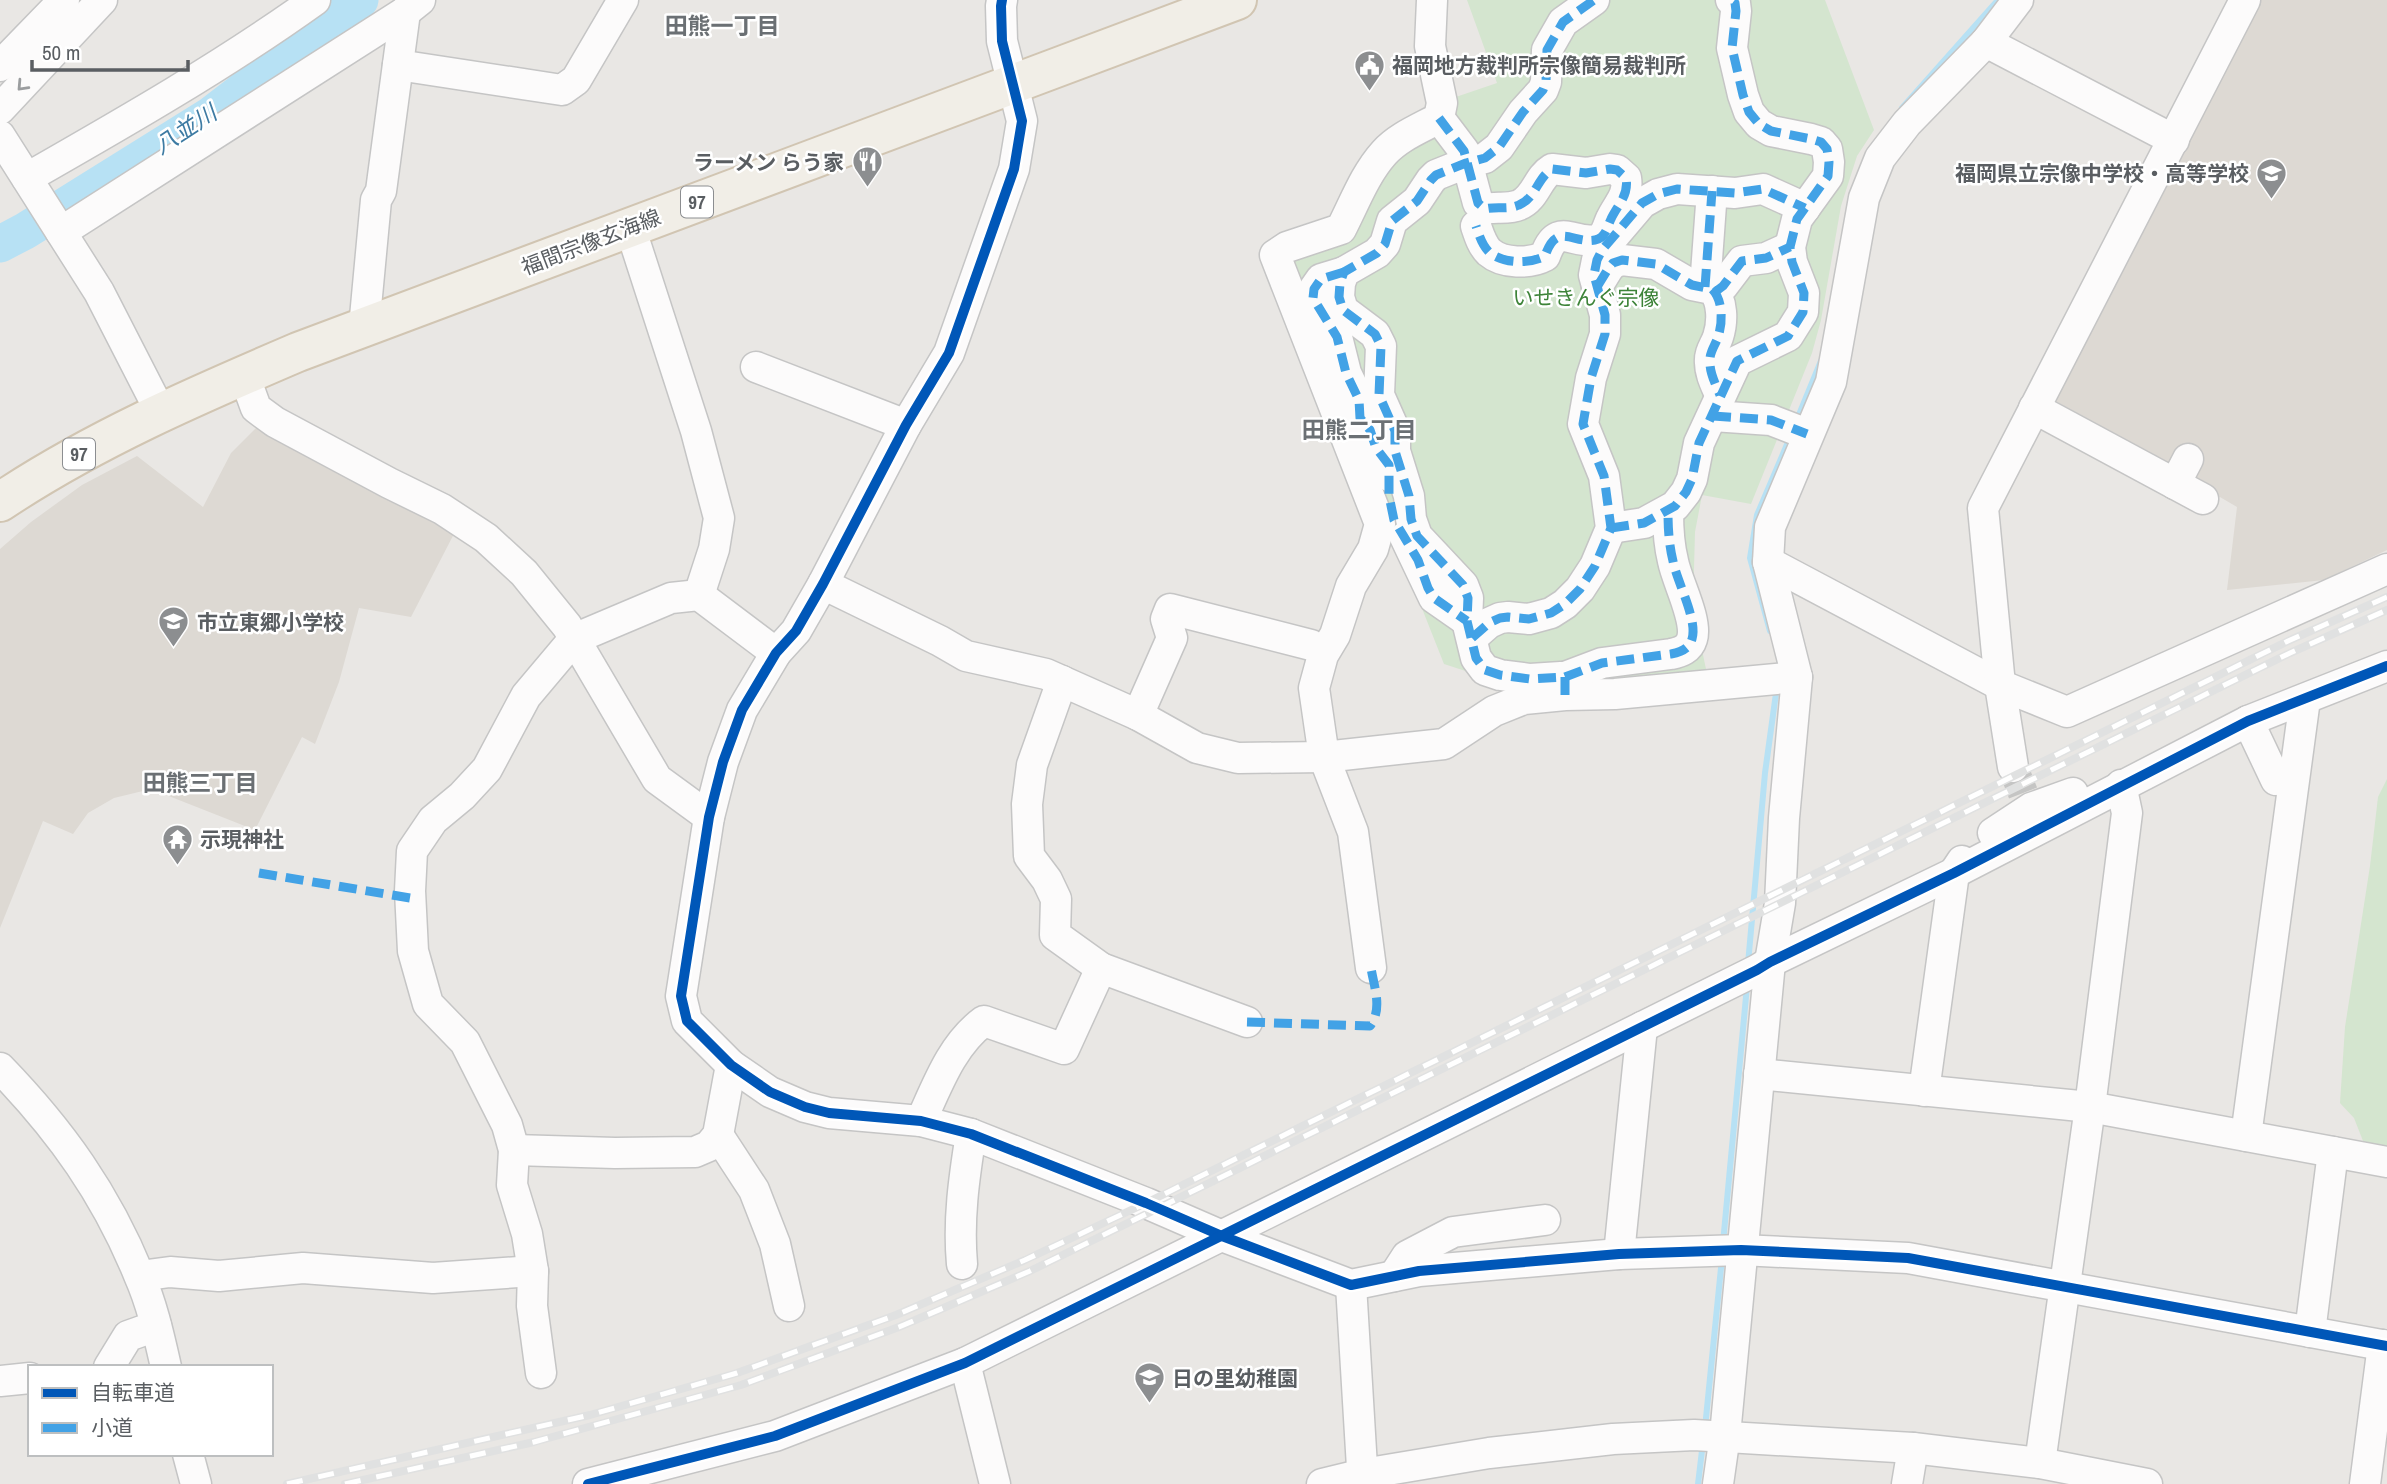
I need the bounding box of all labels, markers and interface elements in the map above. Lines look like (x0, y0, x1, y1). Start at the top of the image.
district label: 田熊一丁目 (665, 10, 780, 41)
scale bar (32, 28, 187, 72)
text: 50 m (42, 38, 80, 67)
public building icon: 福岡地方裁判所宗像簡易裁判所 (1352, 48, 1386, 92)
place label: 福岡地方裁判所宗像簡易裁判所 (1392, 51, 1686, 80)
one-way arrow (17, 78, 30, 91)
water label: 八並川 (148, 96, 225, 161)
restaurant icon: ラーメン らう家 (850, 145, 884, 189)
place label: ラーメン らう家 (693, 148, 844, 177)
school or university icon: 福岡県立宗像中学校・高等学校 (2255, 156, 2289, 200)
place label: 福岡県立宗像中学校・高等学校 (1955, 159, 2249, 188)
road number: 97 (681, 186, 713, 218)
street label: 福間宗像玄海線 (517, 202, 665, 282)
park label: いせきんぐ宗像 (1513, 283, 1660, 312)
district label: 田熊二丁目 (1302, 414, 1417, 445)
road number: 97 (63, 438, 95, 470)
school or university icon: 市立東郷小学校 (157, 605, 191, 649)
place label: 市立東郷小学校 (197, 608, 344, 637)
district label: 田熊三丁目 (143, 767, 258, 798)
temple icon: 示現神社 (160, 822, 194, 866)
place label: 示現神社 (200, 825, 284, 854)
school or university icon: 日の里幼稚園 (1132, 1361, 1166, 1405)
place label: 日の里幼稚園 (1172, 1364, 1298, 1393)
legend (28, 1365, 273, 1456)
text: 自転車道 (91, 1378, 175, 1407)
text: 小道 (91, 1413, 133, 1442)

